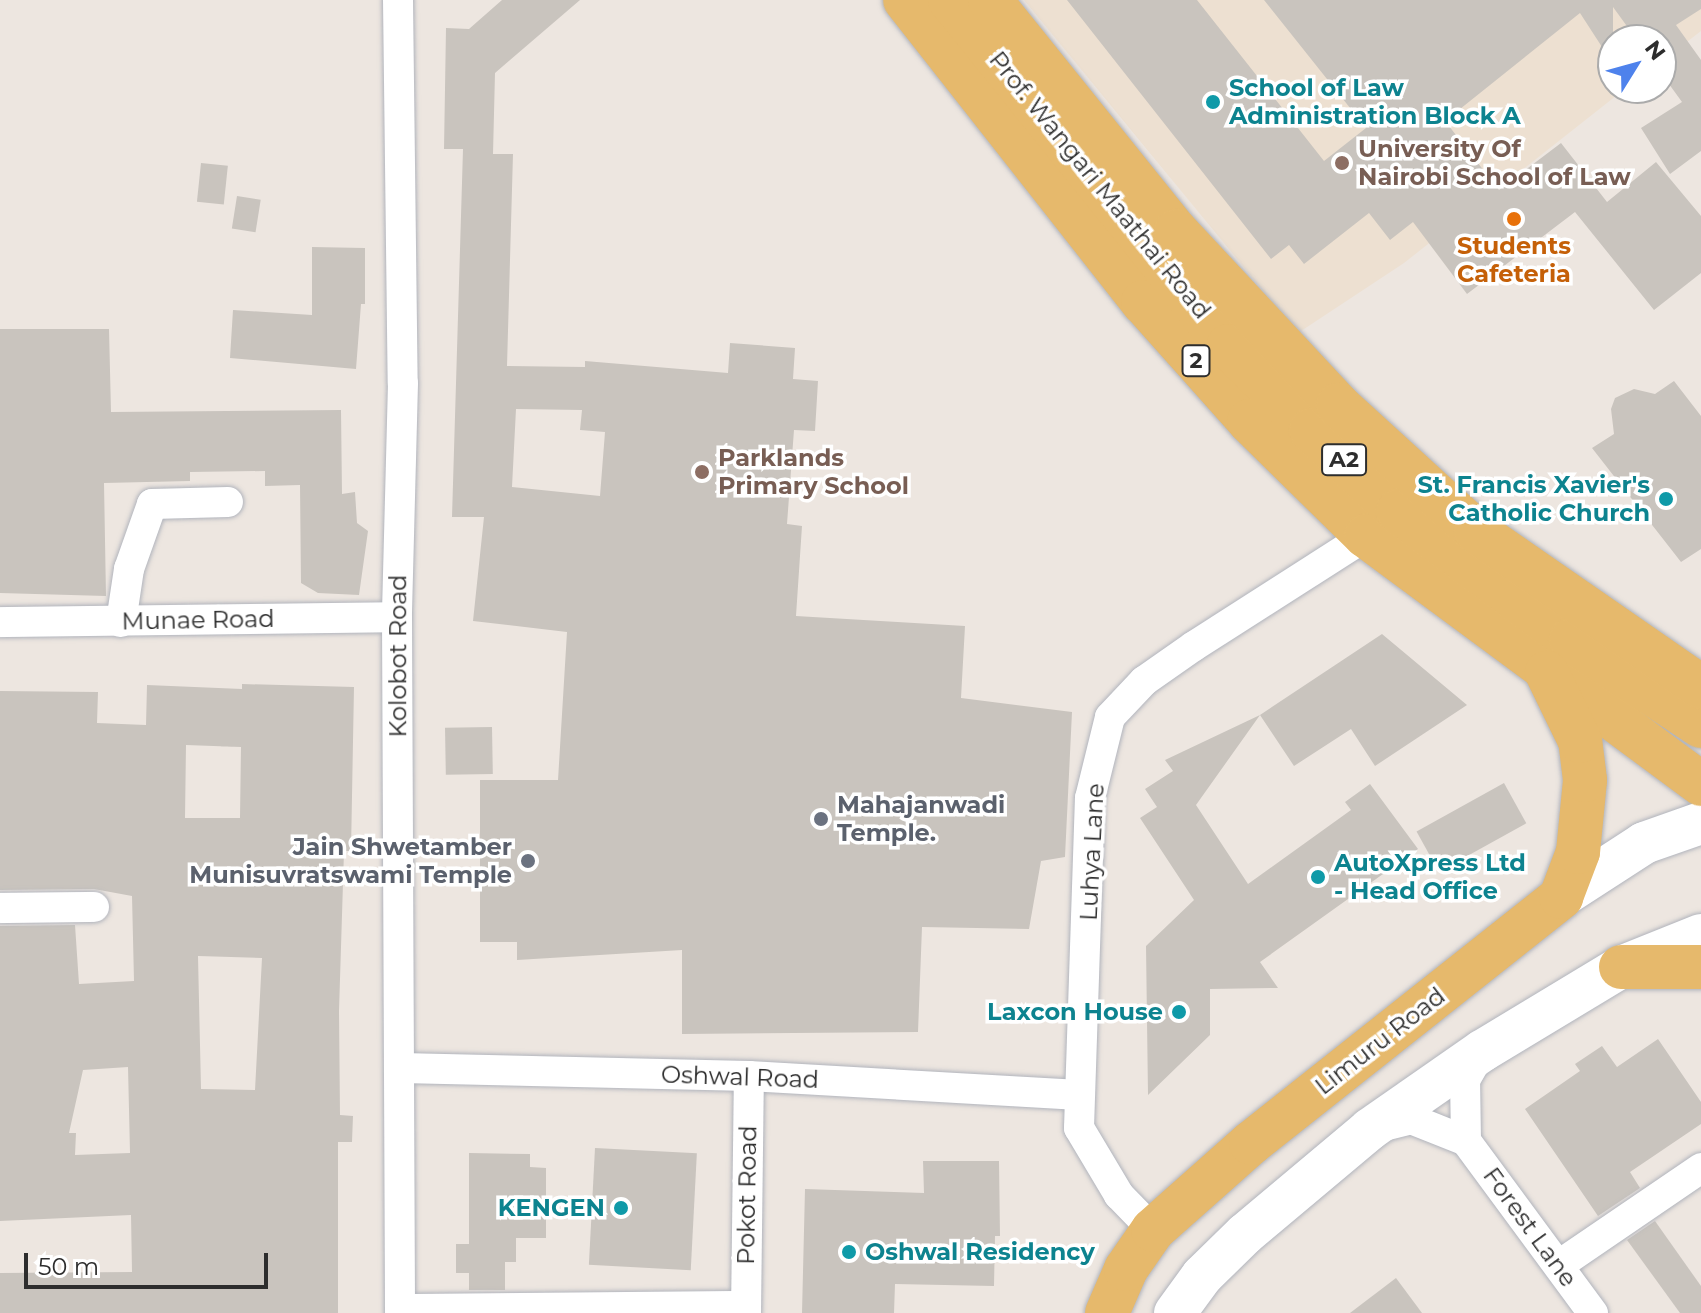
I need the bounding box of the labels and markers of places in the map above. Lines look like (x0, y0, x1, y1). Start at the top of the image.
place label: School of Law Administration Block A (1229, 74, 1521, 130)
marker: School of Law Administration Block A (1204, 93, 1222, 111)
place label: University Of Nairobi School of Law (1358, 135, 1631, 191)
marker: University Of Nairobi School of Law (1333, 154, 1351, 172)
marker: Students Cafeteria (1505, 210, 1523, 228)
place label: Students Cafeteria (1457, 232, 1571, 288)
place label: Parklands Primary School (718, 444, 909, 500)
marker: Parklands Primary School (693, 463, 711, 481)
place label: St. Francis Xavier's Catholic Church (1417, 471, 1650, 527)
marker: St. Francis Xavier's Catholic Church (1657, 490, 1675, 508)
place label: Mahajanwadi Temple. (837, 791, 1005, 847)
marker: Mahajanwadi Temple. (812, 810, 830, 828)
place label: Jain Shwetamber Munisuvratswami Temple (189, 833, 512, 889)
place label: AutoXpress Ltd - Head Office (1334, 849, 1526, 905)
marker: Jain Shwetamber Munisuvratswami Temple (519, 852, 537, 870)
marker: AutoXpress Ltd - Head Office (1309, 868, 1327, 886)
place label: Laxcon House (987, 998, 1163, 1026)
marker: Laxcon House (1170, 1003, 1188, 1021)
place label: KENGEN (498, 1194, 605, 1222)
marker: KENGEN (612, 1199, 630, 1217)
place label: Oshwal Residency (865, 1238, 1095, 1266)
marker: Oshwal Residency (840, 1243, 858, 1261)

